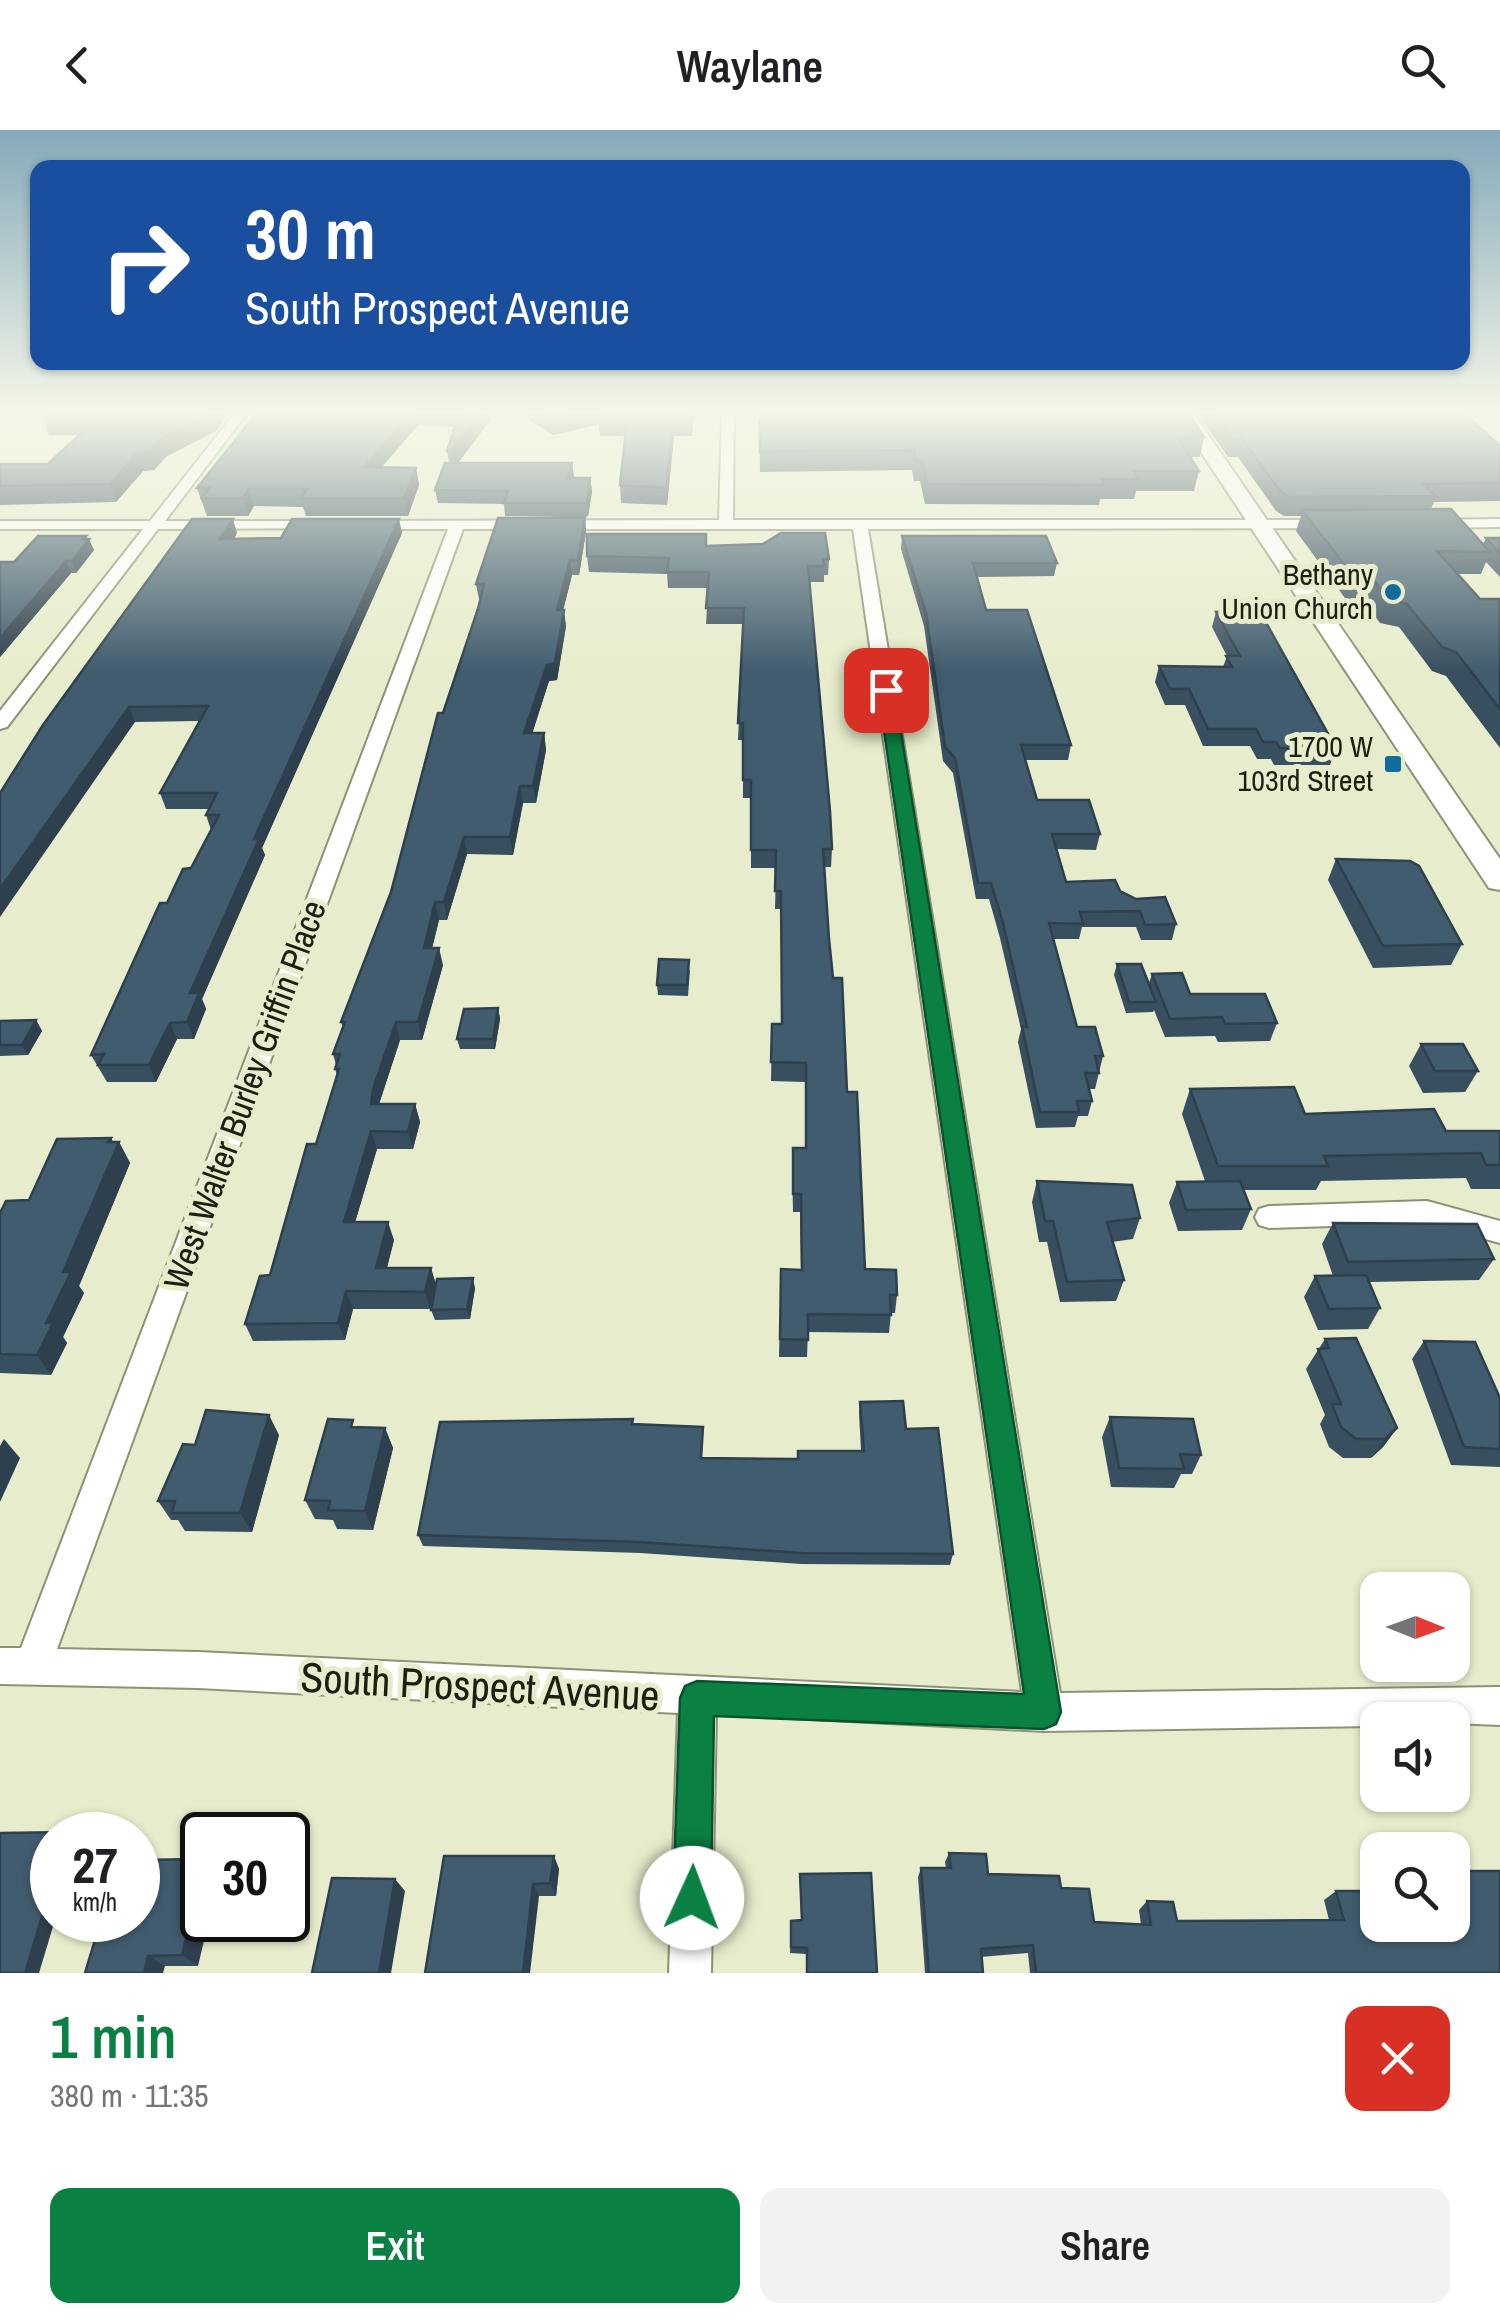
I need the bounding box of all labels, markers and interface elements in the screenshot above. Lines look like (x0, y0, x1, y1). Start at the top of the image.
text: Waylane (677, 35, 823, 96)
icon: back (50, 38, 105, 93)
icon: search (1395, 38, 1450, 93)
text: 30 m (245, 187, 376, 281)
icon: right (80, 200, 210, 330)
text: South Prospect Avenue (245, 277, 630, 338)
place label: Bethany Union Church (1221, 554, 1374, 628)
marker: Bethany Union Church (1382, 581, 1404, 603)
pin (844, 648, 929, 733)
icon: arrive (859, 663, 914, 718)
place label: 1700 W 103rd Street (1238, 726, 1373, 800)
marker: 1700 W 103rd Street (1382, 753, 1404, 775)
street label: West Walter Burley Griffin Place (152, 894, 337, 1296)
north arrow (1360, 1572, 1470, 1682)
map controls (1360, 1572, 1470, 1942)
street label: South Prospect Avenue (299, 1649, 661, 1723)
button: sound (1360, 1702, 1470, 1812)
speed limit sign: 30 (180, 1812, 310, 1942)
text: 27 (72, 1831, 118, 1899)
button: search (1360, 1832, 1470, 1942)
position arrow (640, 1846, 744, 1950)
text: km/h (73, 1885, 117, 1919)
text: 1 min (50, 1996, 177, 2077)
button: close (1345, 2006, 1450, 2111)
text: 380 m · 11:35 (50, 2074, 209, 2117)
button: Exit (50, 2188, 740, 2303)
button: Share (760, 2188, 1450, 2303)

